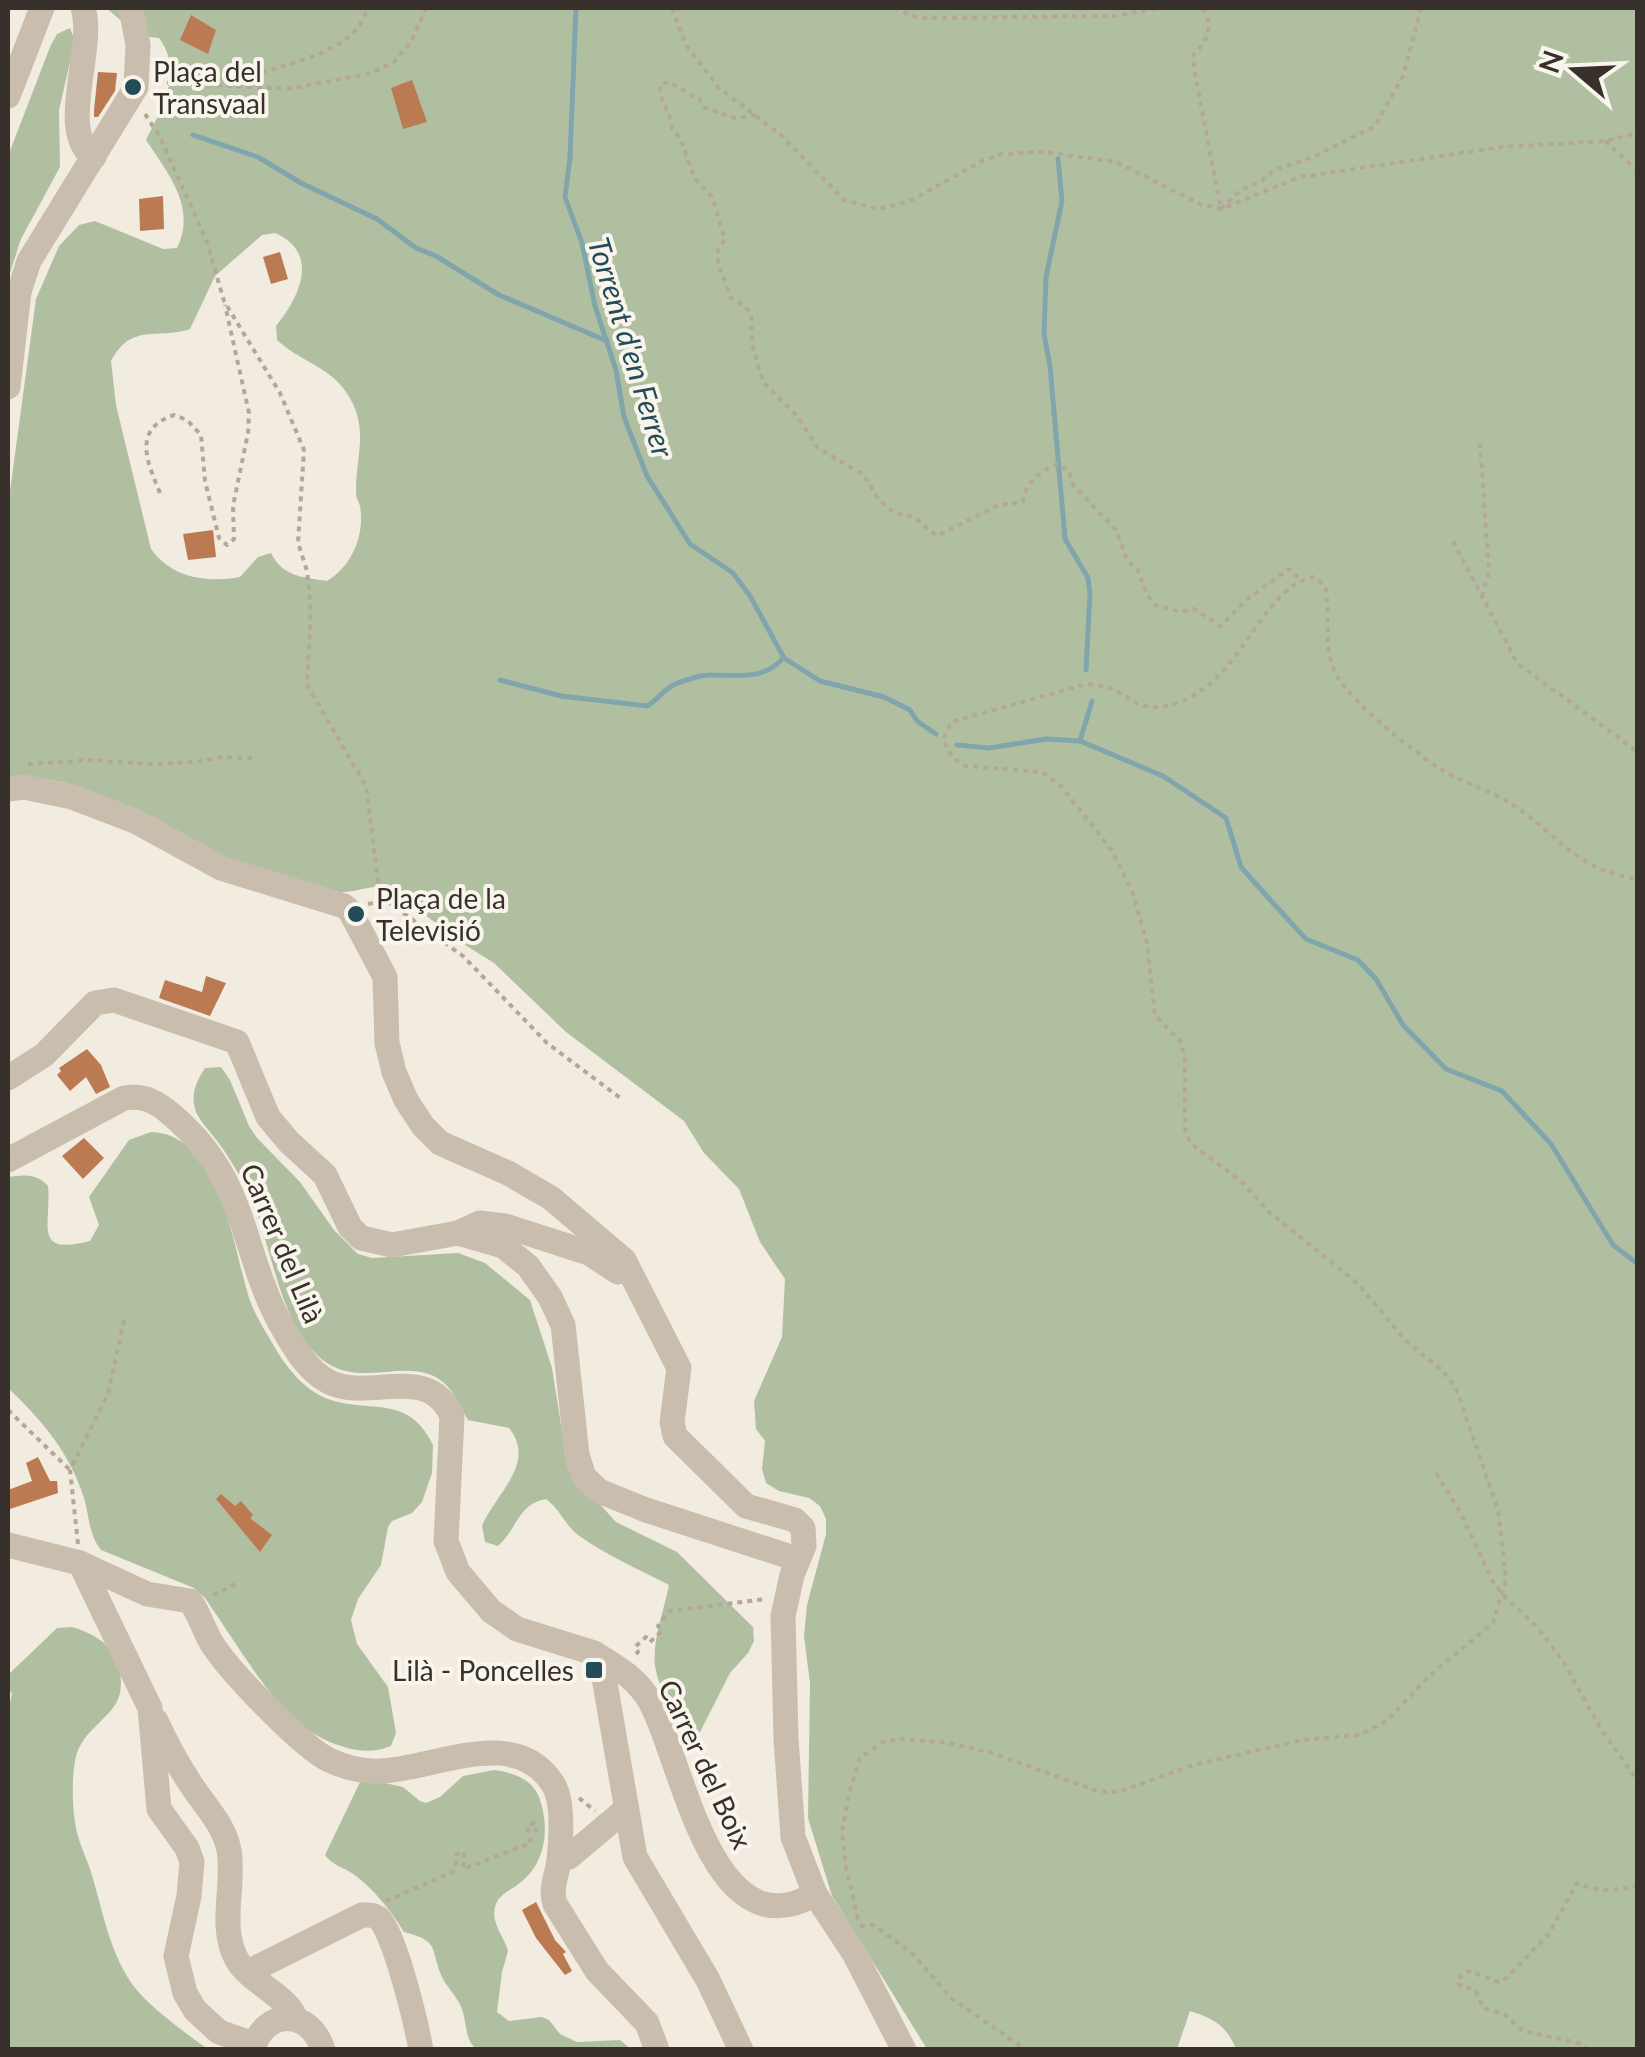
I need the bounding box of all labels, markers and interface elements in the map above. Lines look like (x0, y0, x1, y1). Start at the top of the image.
north arrow (1525, 20, 1625, 120)
text: N (1531, 46, 1570, 77)
place label: Plaça del Transvaal (153, 54, 266, 120)
marker: Plaça del Transvaal (122, 76, 144, 98)
water label: Torrent d'en Ferrer (581, 233, 683, 462)
place label: Plaça de la Televisió (376, 881, 506, 947)
marker: Plaça de la Televisió (345, 903, 367, 925)
street label: Carrer del Lilà (234, 1158, 332, 1328)
place label: Lilà - Poncelles (392, 1653, 574, 1687)
marker: Lilà - Poncelles (583, 1659, 605, 1681)
street label: Carrer del Boix (652, 1674, 760, 1854)

